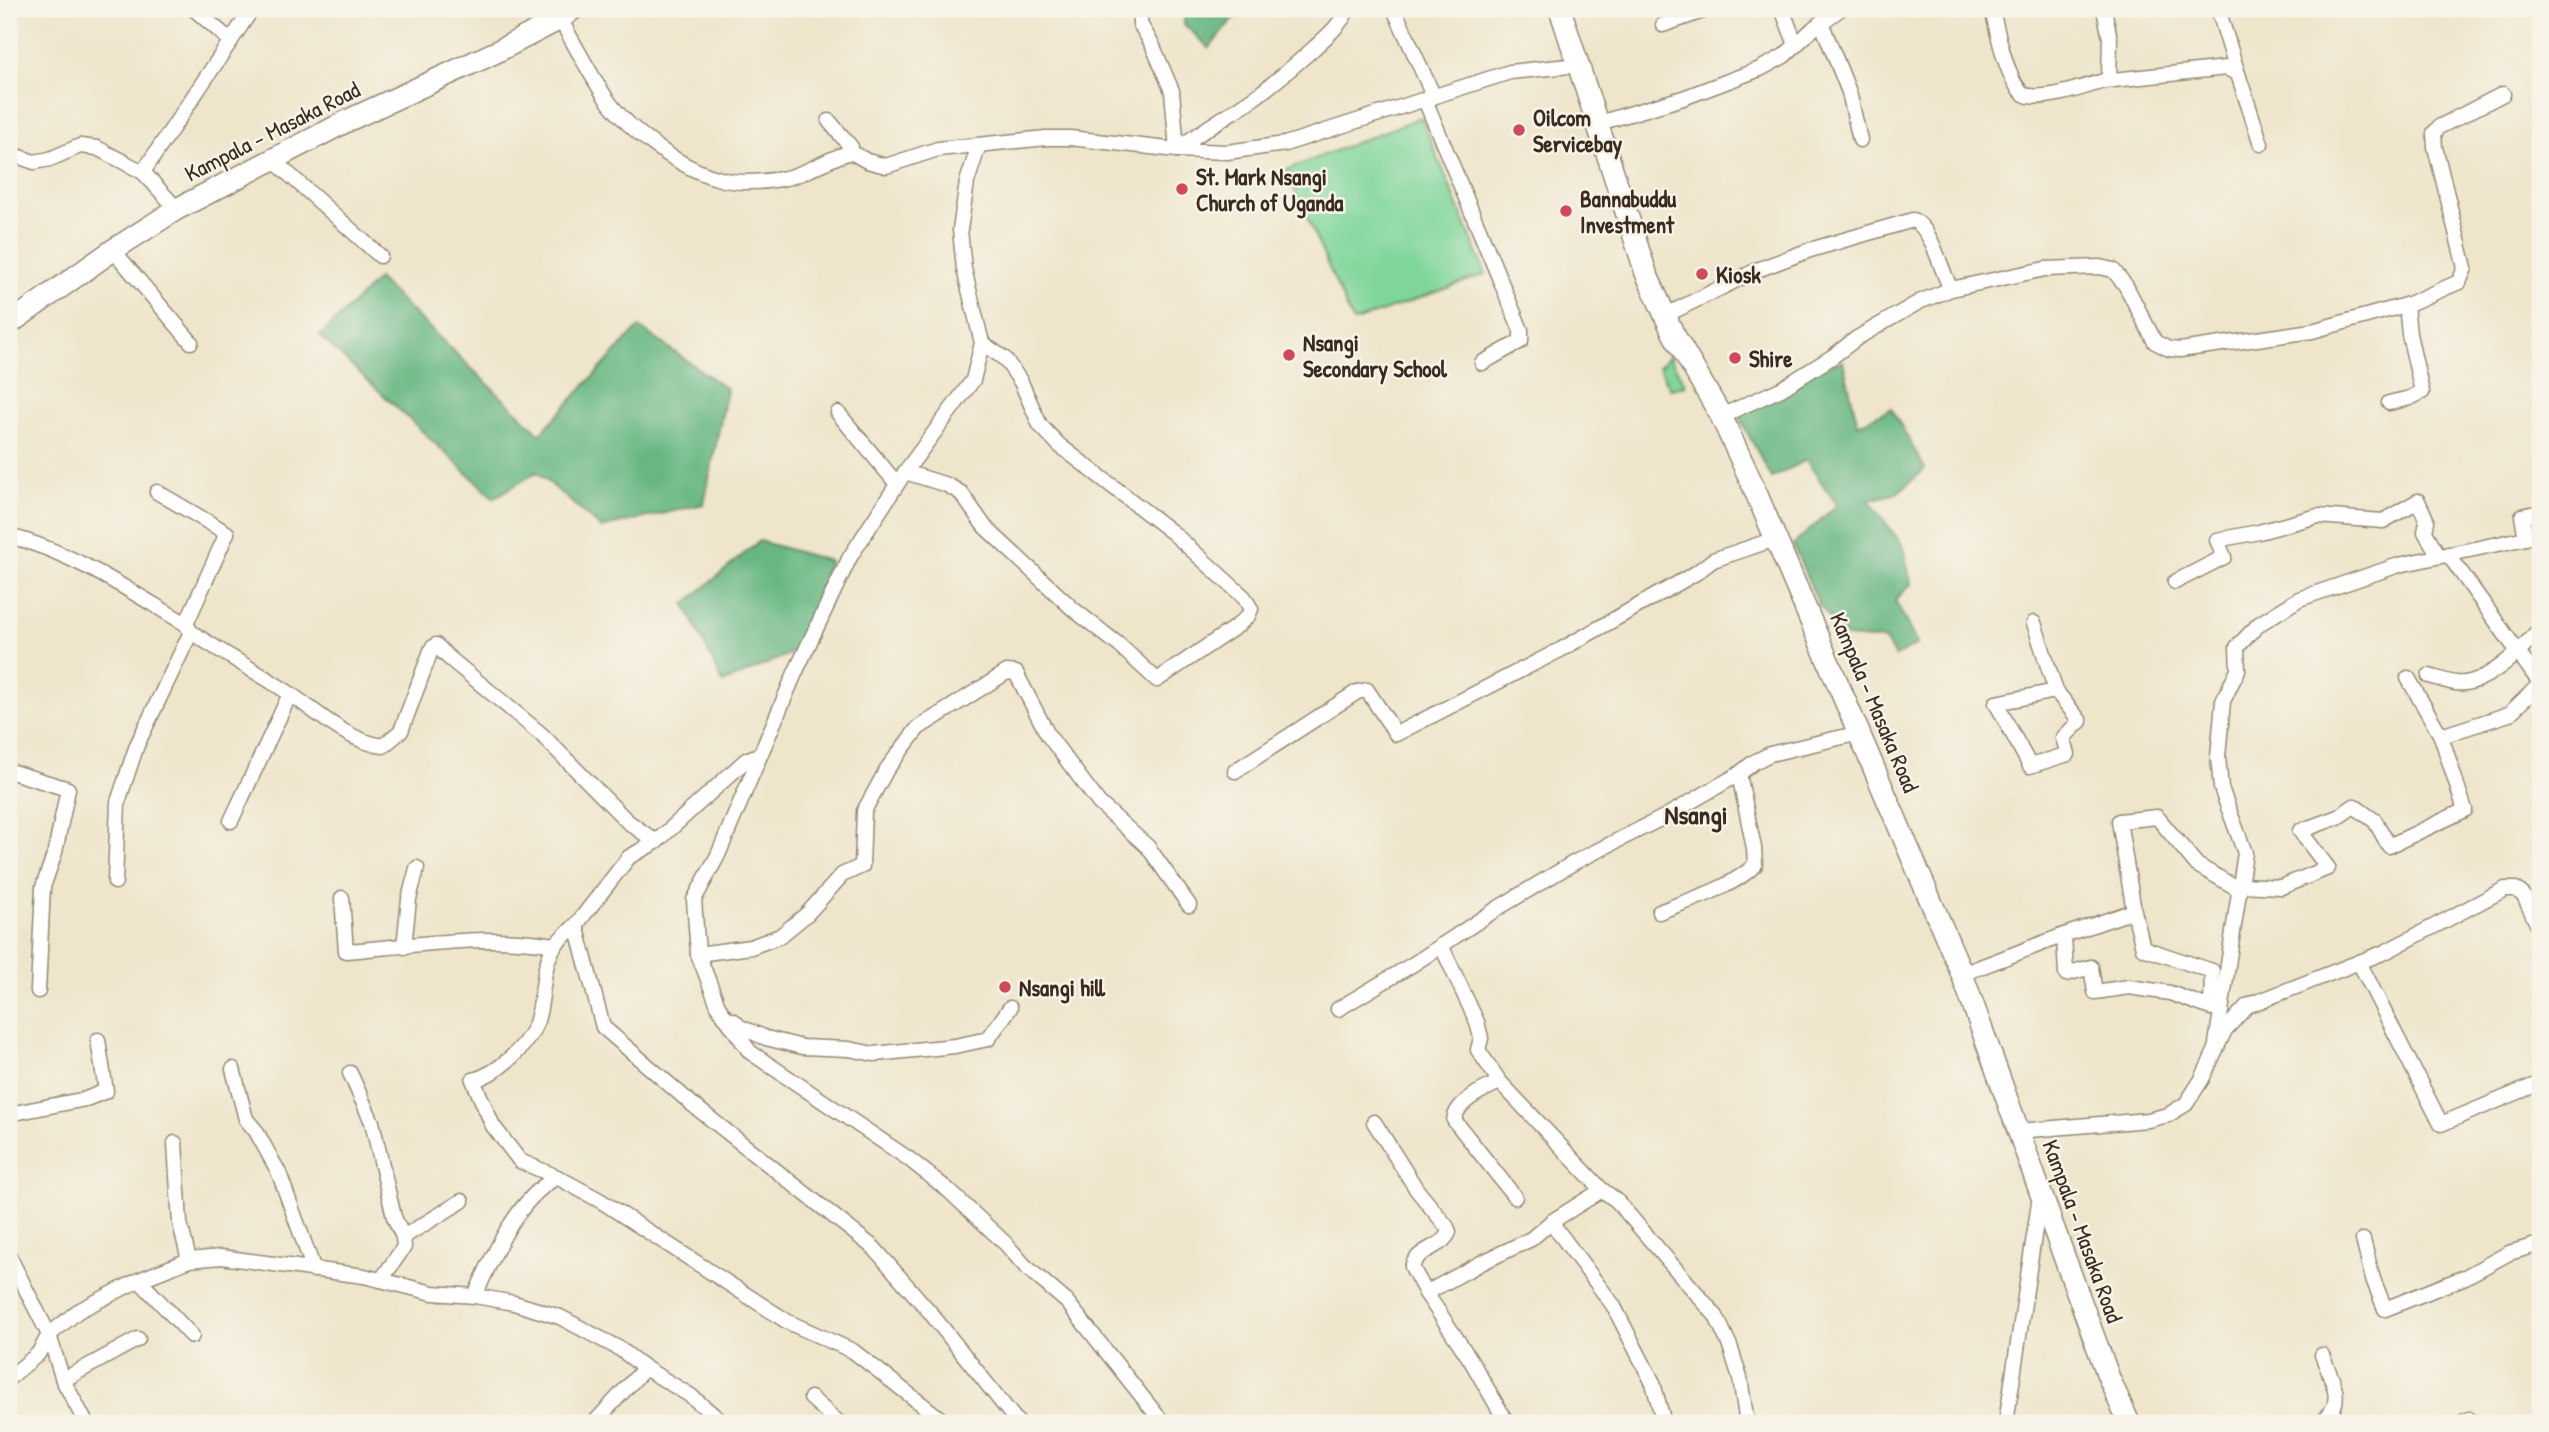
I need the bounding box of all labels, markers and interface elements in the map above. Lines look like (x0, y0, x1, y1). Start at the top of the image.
street label: Kampala - Masaka Road (179, 73, 365, 189)
place label: Oilcom Servicebay (1533, 102, 1622, 160)
marker: Oilcom Servicebay (1511, 122, 1527, 138)
place label: St. Mark Nsangi Church of Uganda (1196, 161, 1343, 219)
marker: St. Mark Nsangi Church of Uganda (1174, 181, 1190, 197)
place label: Bannabuddu Investment (1580, 183, 1677, 240)
marker: Bannabuddu Investment (1558, 203, 1574, 219)
place label: Kiosk (1716, 259, 1761, 290)
marker: Kiosk (1694, 266, 1710, 282)
place label: Nsangi Secondary School (1303, 327, 1448, 385)
place label: Shire (1749, 343, 1793, 374)
marker: Nsangi Secondary School (1281, 347, 1297, 363)
marker: Shire (1727, 350, 1743, 366)
street label: Kampala - Masaka Road (1823, 607, 1927, 797)
district label: Nsangi (1664, 797, 1728, 833)
place label: Nsangi hill (1019, 972, 1106, 1004)
marker: Nsangi hill (997, 979, 1013, 995)
street label: Kampala - Masaka Road (2035, 1135, 2131, 1327)

